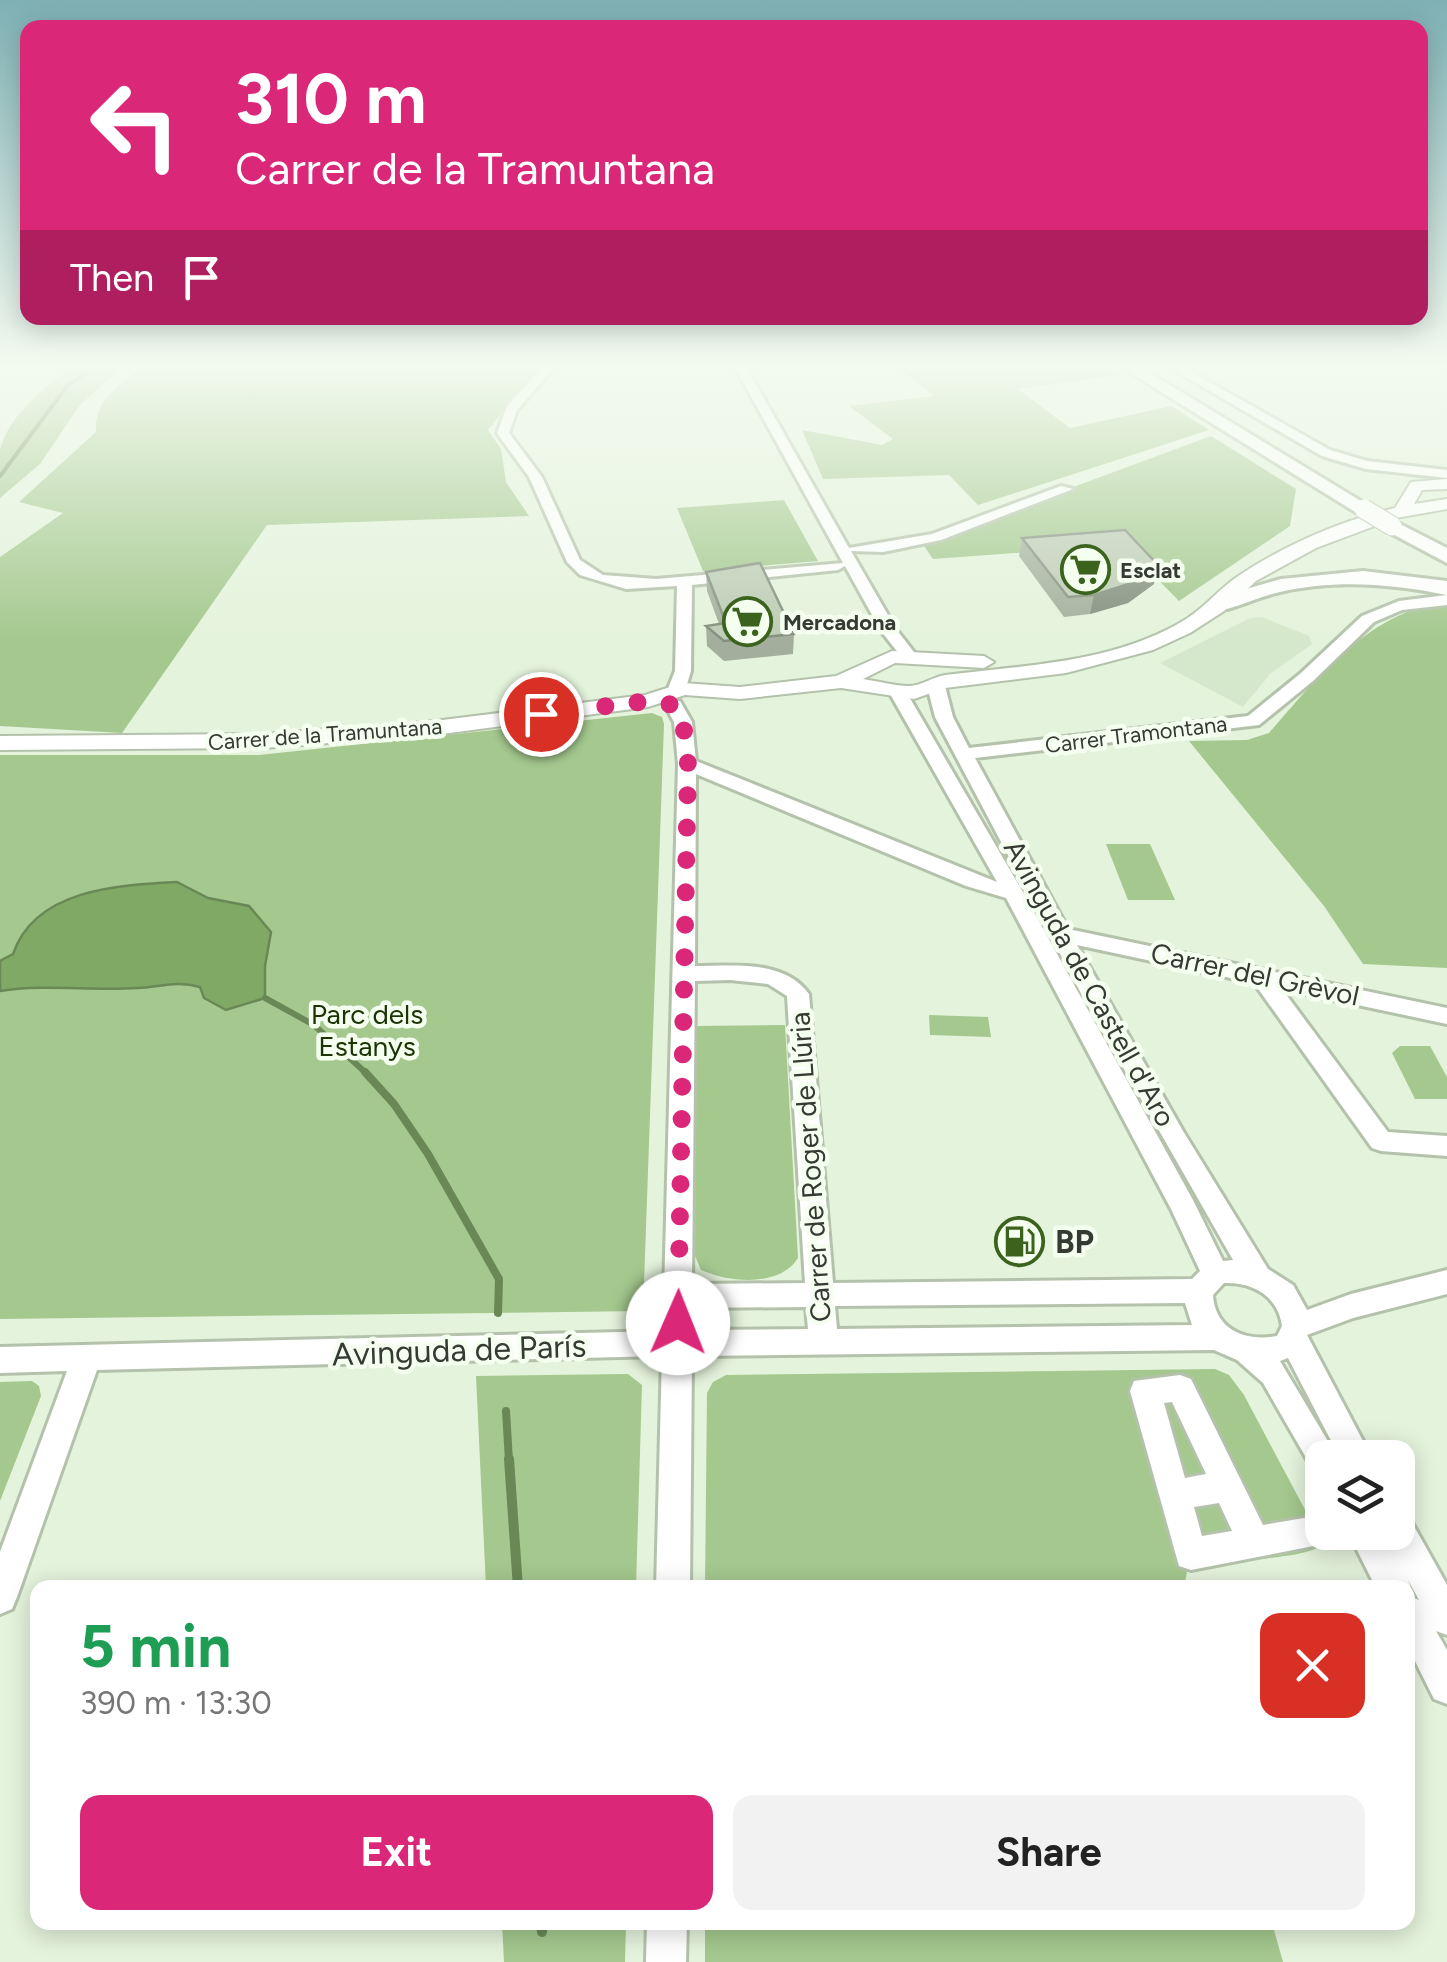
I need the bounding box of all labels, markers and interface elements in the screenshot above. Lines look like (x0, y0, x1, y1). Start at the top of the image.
text: 310 m (235, 56, 427, 141)
icon: left (70, 60, 200, 190)
text: Carrer de la Tramuntana (235, 141, 715, 195)
icon: arrive (174, 250, 229, 305)
text: Then (70, 255, 154, 301)
supermarket icon: Esclat (1059, 544, 1111, 596)
place label: Esclat (1120, 557, 1181, 584)
supermarket icon: Mercadona (722, 596, 774, 648)
place label: Mercadona (783, 609, 896, 636)
pin (499, 672, 584, 757)
icon: arrive (514, 687, 569, 742)
street label: Carrer Tramontana (1043, 710, 1229, 759)
street label: Carrer de la Tramuntana (207, 713, 443, 756)
street label: Avinguda de Castell d'Aro (997, 834, 1183, 1132)
street label: Carrer del Grèvol (1148, 935, 1362, 1013)
park label: Parc dels Estanys (311, 997, 423, 1063)
street label: Carrer de Roger de Llúria (782, 1011, 838, 1323)
fuel station icon: BP (994, 1216, 1046, 1268)
place label: BP (1055, 1223, 1094, 1261)
position arrow (626, 1271, 730, 1375)
street label: Avinguda de París (331, 1327, 587, 1373)
map controls (1305, 1440, 1415, 1550)
button: layers (1305, 1440, 1415, 1550)
text: 5 min (80, 1610, 231, 1682)
button: close (1260, 1613, 1365, 1718)
text: 390 m · 13:30 (80, 1684, 272, 1722)
button: Exit (80, 1795, 713, 1910)
button: Share (733, 1795, 1365, 1910)

